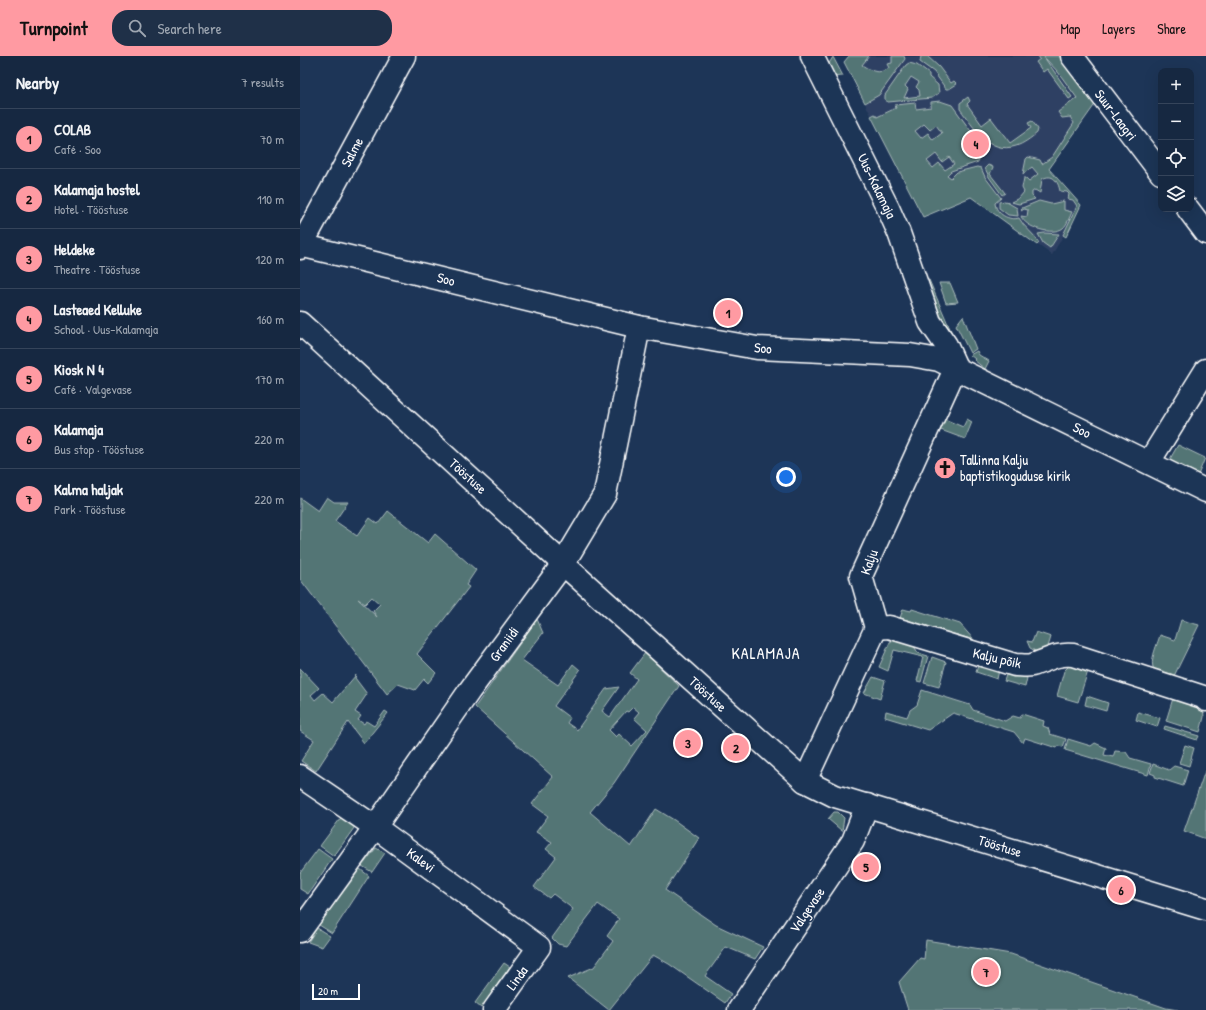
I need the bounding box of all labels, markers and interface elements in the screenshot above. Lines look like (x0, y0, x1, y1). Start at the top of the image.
search box (112, 10, 392, 46)
text: Turnpoint (20, 15, 88, 41)
icon: search (126, 17, 148, 39)
text: Search here (158, 18, 222, 39)
text: Map (1060, 19, 1080, 38)
text: Layers (1102, 19, 1135, 38)
text: Share (1157, 19, 1186, 38)
map controls (1158, 68, 1194, 212)
button: + (1158, 68, 1194, 104)
text: Nearby (16, 71, 59, 94)
text: 7 results (241, 73, 284, 91)
street label: Suur-Laagri (1090, 85, 1142, 145)
button: − (1158, 104, 1194, 140)
text: COLAB (54, 119, 91, 140)
pin: 4 (963, 129, 989, 159)
text: 1 (27, 130, 31, 148)
text: 70 m (260, 130, 284, 148)
street label: Salme (336, 133, 367, 170)
text: Café · Soo (54, 140, 101, 158)
button: locate (1158, 140, 1194, 176)
street label: Uus-Kalamaja (853, 150, 902, 222)
button: layers (1158, 176, 1194, 212)
text: Kalamaja hostel (54, 179, 140, 200)
text: 2 (26, 190, 32, 208)
text: 110 m (257, 190, 284, 208)
text: Hotel · Tööstuse (54, 200, 128, 218)
text: Heldeke (54, 239, 95, 260)
text: 3 (26, 250, 32, 268)
text: 120 m (256, 250, 284, 268)
text: Theatre · Tööstuse (54, 260, 140, 278)
street label: Soo (435, 267, 457, 290)
pin: 1 (715, 298, 741, 328)
text: Lasteaed Kelluke (54, 299, 142, 320)
text: 4 (27, 310, 31, 328)
text: 160 m (256, 310, 284, 328)
text: School · Uus-Kalamaja (54, 320, 158, 338)
street label: Soo (753, 337, 773, 358)
text: Kiosk N 4 (54, 359, 104, 380)
text: 5 (26, 370, 32, 388)
text: 170 m (255, 370, 284, 388)
text: Café · Valgevase (54, 380, 132, 398)
street label: Soo (1070, 417, 1095, 442)
text: Kalamaja (54, 419, 103, 440)
text: 6 (26, 430, 32, 448)
text: 220 m (254, 430, 284, 448)
text: Bus stop · Tööstuse (54, 440, 144, 458)
place label: Tallinna Kalju baptistikoguduse kirik (960, 450, 1071, 486)
street label: Tööstuse (445, 454, 492, 498)
church icon: Tallinna Kalju baptistikoguduse kirik (932, 455, 958, 481)
your location (776, 467, 796, 487)
text: Kalma haljak (54, 479, 123, 500)
text: 7 (26, 490, 32, 508)
text: 220 m (254, 490, 284, 508)
text: Park · Tööstuse (54, 500, 126, 518)
street label: Kalju (855, 546, 883, 577)
street label: Graniidi (485, 622, 523, 665)
district label: KALAMAJA (732, 642, 801, 664)
street label: Kalju põik (971, 643, 1023, 673)
street label: Tööstuse (685, 672, 732, 716)
pin: 3 (675, 728, 701, 758)
pin: 2 (723, 733, 749, 763)
street label: Tööstuse (976, 830, 1025, 861)
street label: Kalevi (403, 843, 439, 876)
pin: 5 (853, 852, 879, 882)
pin: 6 (1108, 875, 1134, 905)
street label: Valgevase (784, 883, 830, 937)
pin: 7 (973, 957, 999, 987)
street label: Linda (501, 961, 532, 994)
scale bar (312, 982, 360, 1001)
text: 20 m (318, 984, 338, 998)

